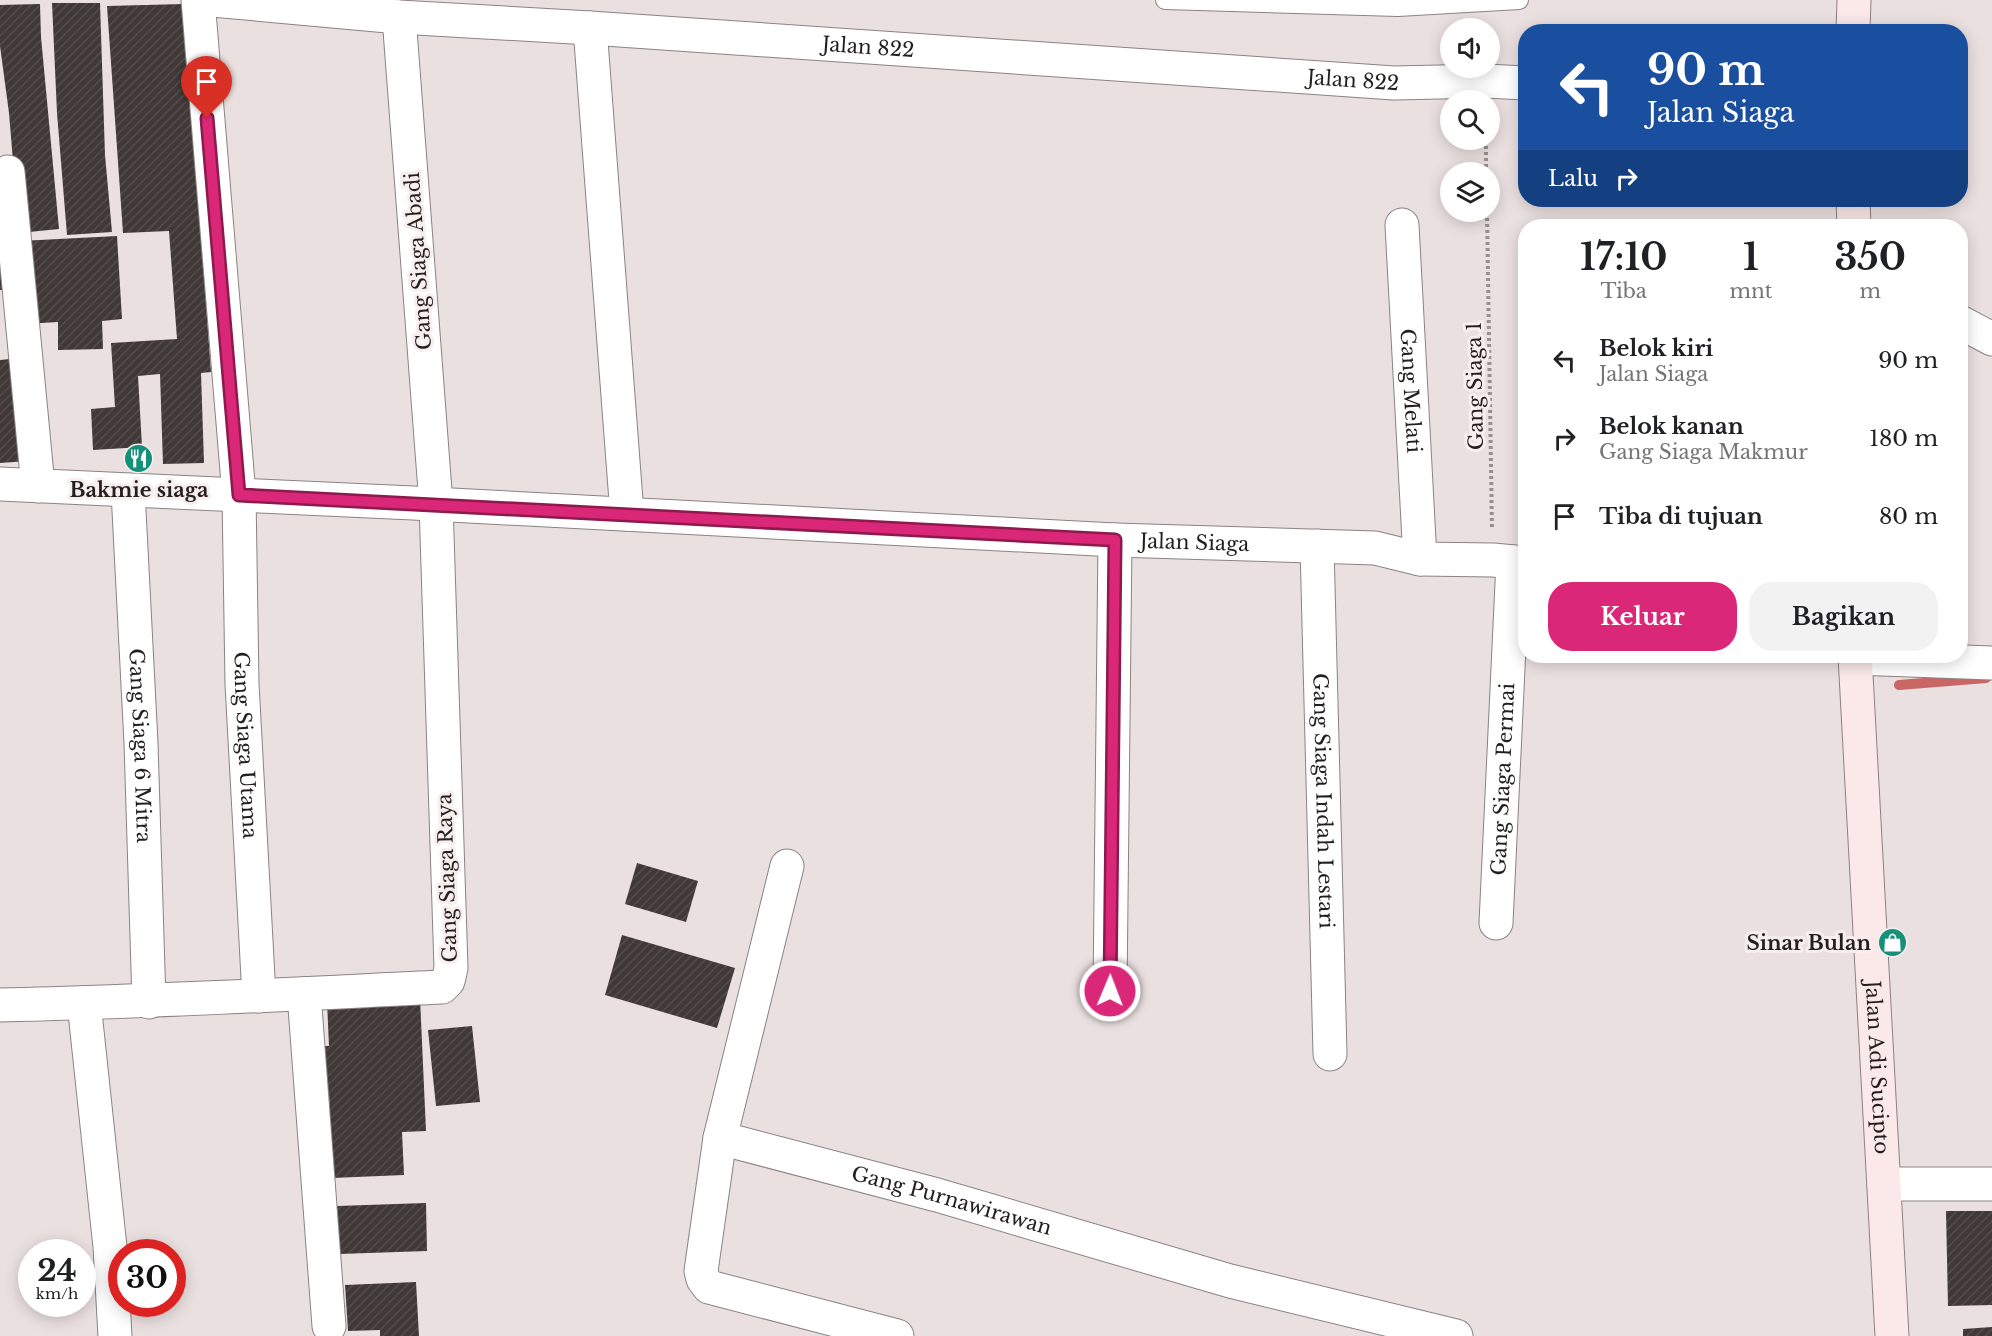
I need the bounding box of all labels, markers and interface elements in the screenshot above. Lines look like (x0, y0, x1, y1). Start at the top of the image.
map controls (1440, 18, 1500, 222)
button: sound (1440, 18, 1500, 78)
street label: Jalan 822 (818, 32, 915, 62)
text: 90 m (1647, 44, 1765, 96)
icon: left (1548, 48, 1626, 126)
pin (181, 56, 232, 118)
icon: arrive (190, 65, 223, 98)
street label: Jalan 822 (1303, 65, 1400, 95)
button: search (1440, 90, 1500, 150)
text: Jalan Siaga (1647, 96, 1795, 129)
button: layers (1440, 162, 1500, 222)
icon: right (1610, 162, 1643, 195)
text: Lalu (1548, 165, 1598, 192)
street label: Gang Siaga Abadi (400, 171, 436, 351)
text: 17:10 (1580, 235, 1667, 280)
text: 1 (1743, 235, 1759, 280)
text: 350 (1834, 235, 1906, 280)
text: Tiba (1601, 279, 1647, 303)
text: mnt (1730, 279, 1772, 303)
text: m (1859, 279, 1881, 303)
street label: Gang Siaga 1 (1462, 322, 1488, 450)
street label: Gang Melati (1396, 328, 1426, 454)
text: Belok kiri (1599, 335, 1713, 362)
icon: left (1548, 344, 1581, 377)
text: 90 m (1878, 347, 1938, 374)
text: Jalan Siaga (1599, 362, 1708, 386)
text: Belok kanan (1599, 413, 1744, 440)
icon: right (1548, 422, 1581, 455)
text: 180 m (1869, 425, 1938, 452)
text: Gang Siaga Makmur (1599, 440, 1808, 464)
restaurant icon: Bakmie siaga (123, 443, 155, 475)
place label: Bakmie siaga (70, 478, 209, 502)
icon: arrive (1548, 500, 1581, 533)
text: Tiba di tujuan (1599, 503, 1763, 530)
text: 80 m (1879, 503, 1938, 530)
street label: Jalan Siaga (1137, 529, 1250, 556)
button: Keluar (1548, 582, 1737, 651)
button: Bagikan (1749, 582, 1938, 651)
street label: Gang Siaga 6 Mitra (124, 648, 156, 844)
street label: Gang Siaga Utama (229, 652, 262, 840)
street label: Gang Siaga Indah Lestari (1308, 673, 1339, 929)
street label: Gang Siaga Permai (1486, 682, 1519, 876)
street label: Gang Siaga Raya (432, 792, 462, 963)
shop icon: Sinar Bulan (1876, 927, 1908, 959)
place label: Sinar Bulan (1746, 931, 1871, 955)
position arrow (1078, 959, 1142, 1023)
street label: Jalan Adi Sucipto (1861, 977, 1894, 1155)
street label: Gang Purnawirawan (849, 1161, 1055, 1240)
speed limit sign: 30 (108, 1239, 186, 1317)
text: 24 (37, 1252, 77, 1289)
text: km/h (36, 1284, 78, 1303)

